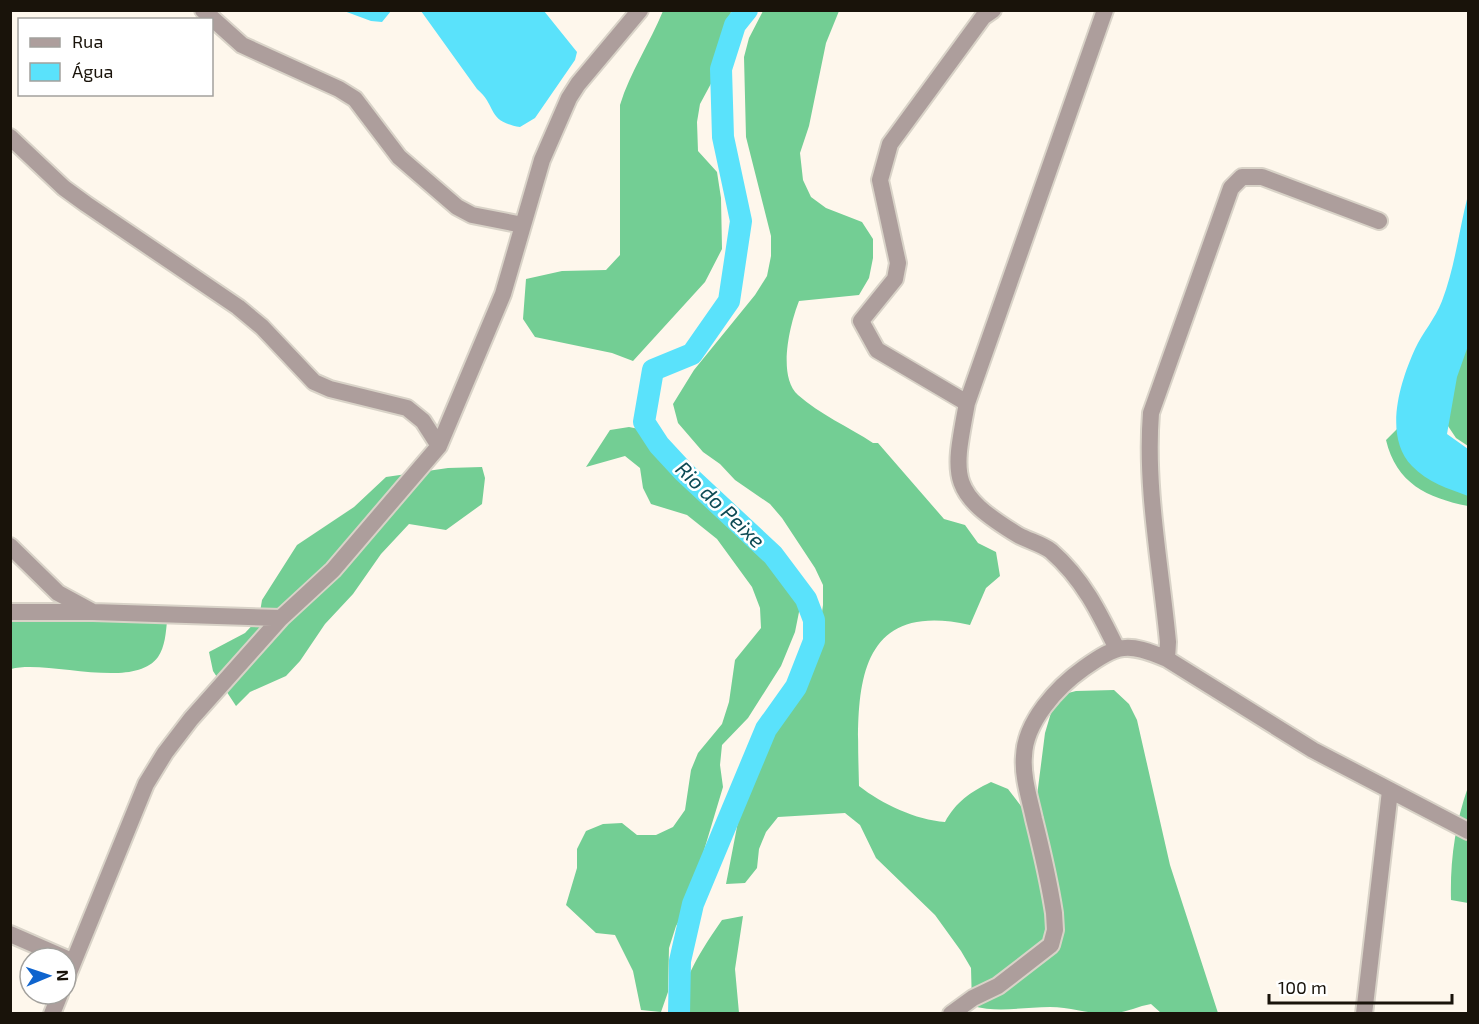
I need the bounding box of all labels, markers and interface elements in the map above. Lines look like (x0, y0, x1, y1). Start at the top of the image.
legend (18, 18, 213, 96)
text: Rua (72, 30, 103, 52)
text: Água (72, 60, 113, 82)
water label: Rio do Peixe (671, 455, 771, 553)
north arrow (18, 946, 78, 1006)
scale bar (1269, 967, 1452, 1005)
text: N (54, 969, 73, 982)
text: 100 m (1278, 976, 1327, 998)

